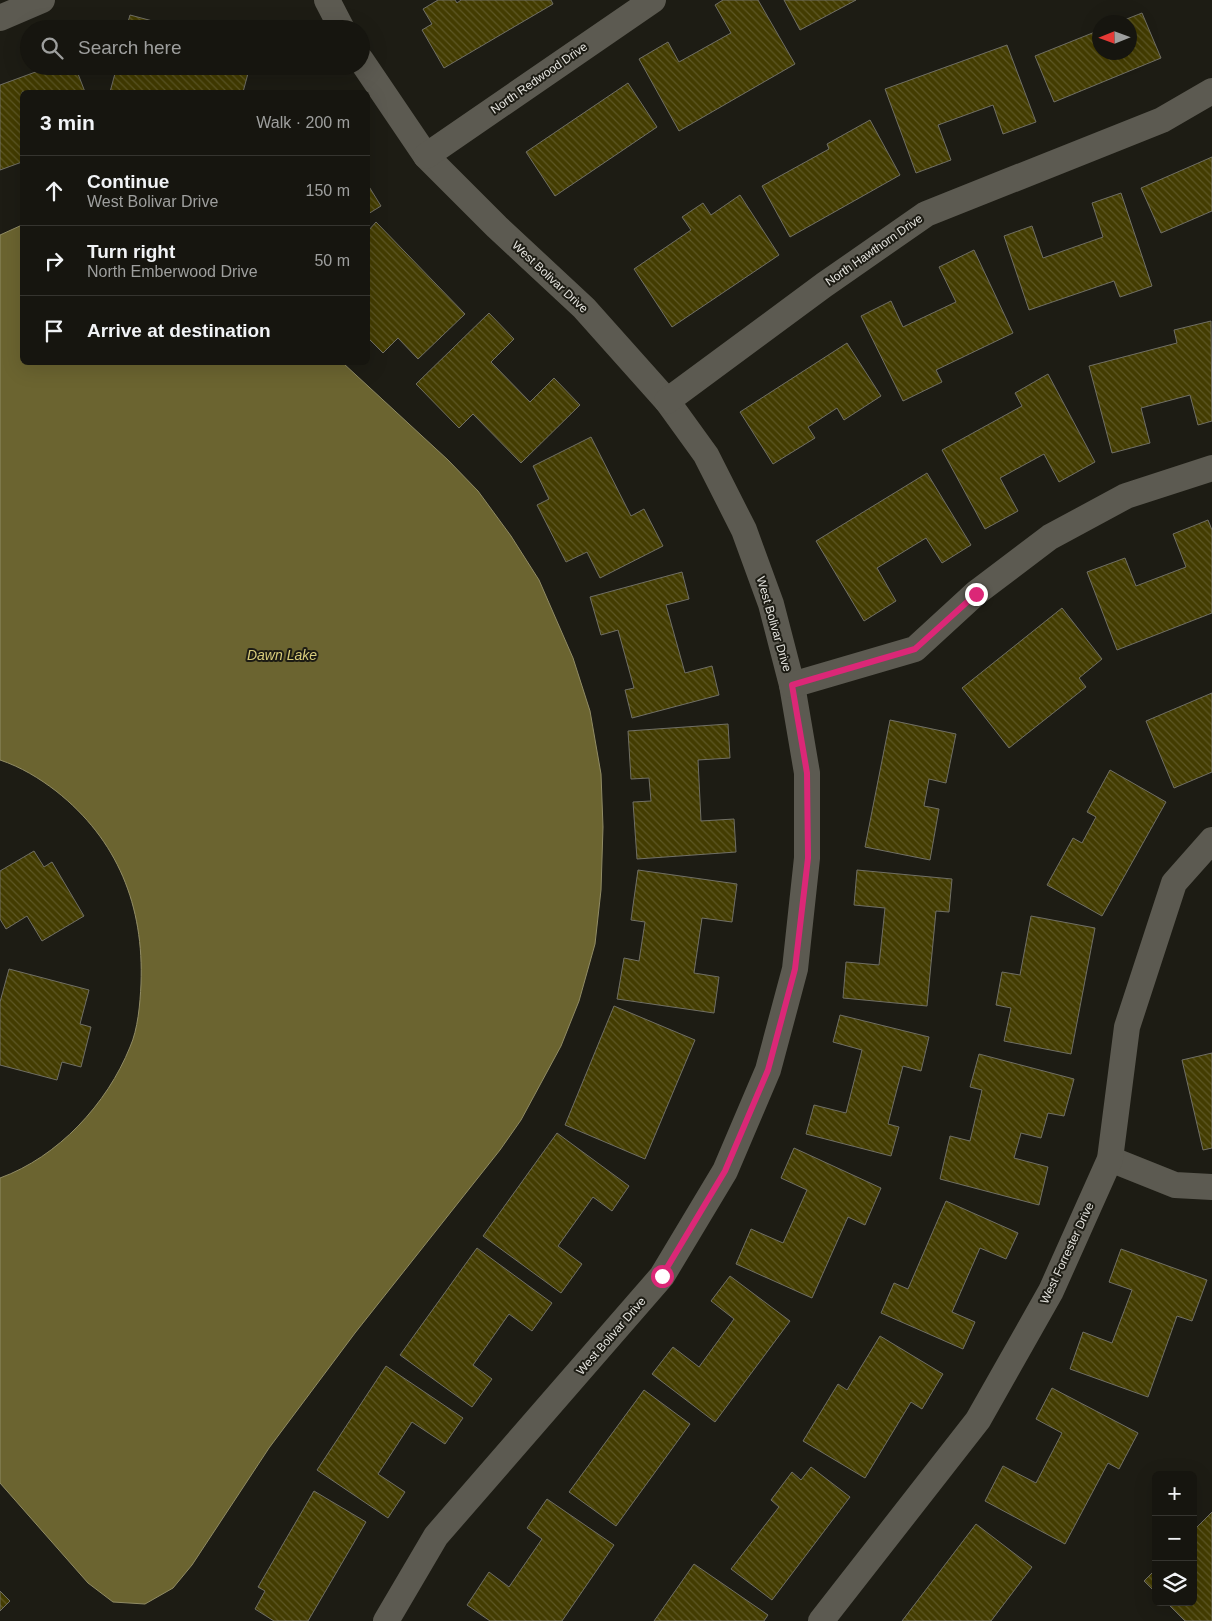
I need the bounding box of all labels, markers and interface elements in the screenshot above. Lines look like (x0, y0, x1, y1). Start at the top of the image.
north arrow (1092, 15, 1137, 60)
search box (20, 20, 370, 75)
icon: search (38, 34, 66, 62)
text: Search here (78, 37, 182, 58)
street label: North Redwood Drive (488, 39, 590, 117)
text: 3 min (40, 111, 95, 134)
text: Walk · 200 m (256, 114, 350, 131)
text: Continue (87, 171, 169, 192)
icon: ahead (40, 177, 68, 205)
text: 150 m (306, 182, 350, 199)
text: West Bolivar Drive (87, 193, 218, 210)
street label: North Hawthorn Drive (823, 211, 926, 289)
street label: West Bolivar Drive (509, 238, 591, 316)
text: Turn right (87, 241, 175, 262)
icon: right (40, 247, 68, 275)
text: 50 m (314, 252, 350, 269)
text: North Emberwood Drive (87, 263, 258, 280)
icon: arrive (40, 317, 68, 345)
text: Arrive at destination (87, 320, 271, 341)
street label: West Bolivar Drive (754, 575, 794, 674)
route end (965, 583, 988, 606)
water label: Dawn Lake (247, 647, 317, 663)
street label: West Forrester Drive (1037, 1200, 1097, 1306)
route start (651, 1265, 674, 1288)
street label: West Bolivar Drive (573, 1294, 649, 1378)
map controls (1152, 1471, 1197, 1606)
button: + (1152, 1471, 1197, 1516)
button: − (1152, 1516, 1197, 1561)
button: layers (1152, 1561, 1197, 1606)

